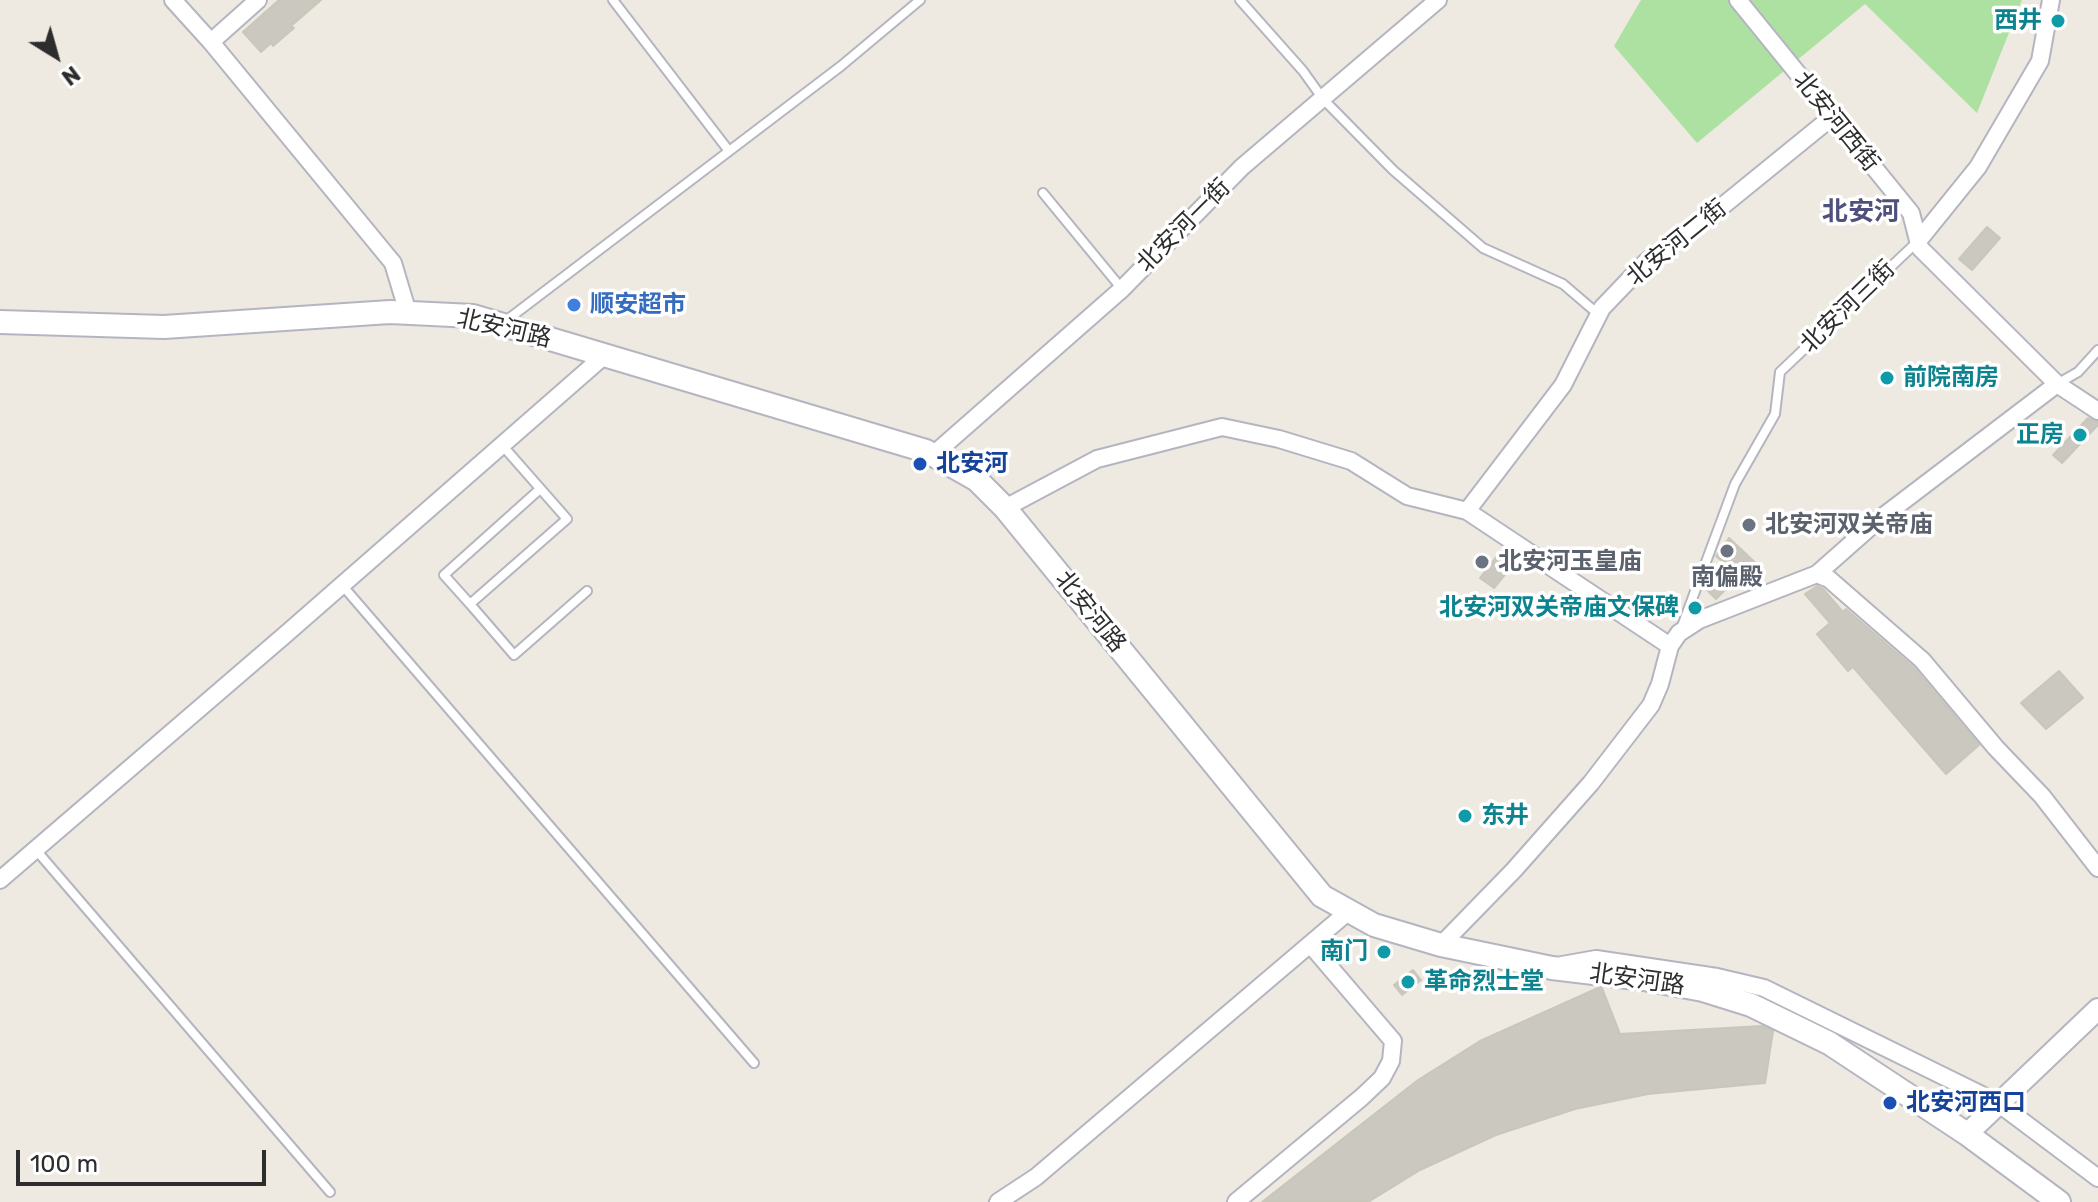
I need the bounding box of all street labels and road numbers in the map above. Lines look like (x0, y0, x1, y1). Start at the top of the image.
street label: 北安河西街 (1787, 66, 1885, 178)
street label: 北安河一街 (1131, 173, 1237, 279)
street label: 北安河二街 (1621, 194, 1733, 292)
street label: 北安河三街 (1795, 255, 1901, 359)
street label: 北安河路 (454, 304, 554, 354)
street label: 北安河路 (1049, 566, 1131, 658)
street label: 北安河路 (1587, 959, 1687, 1001)

